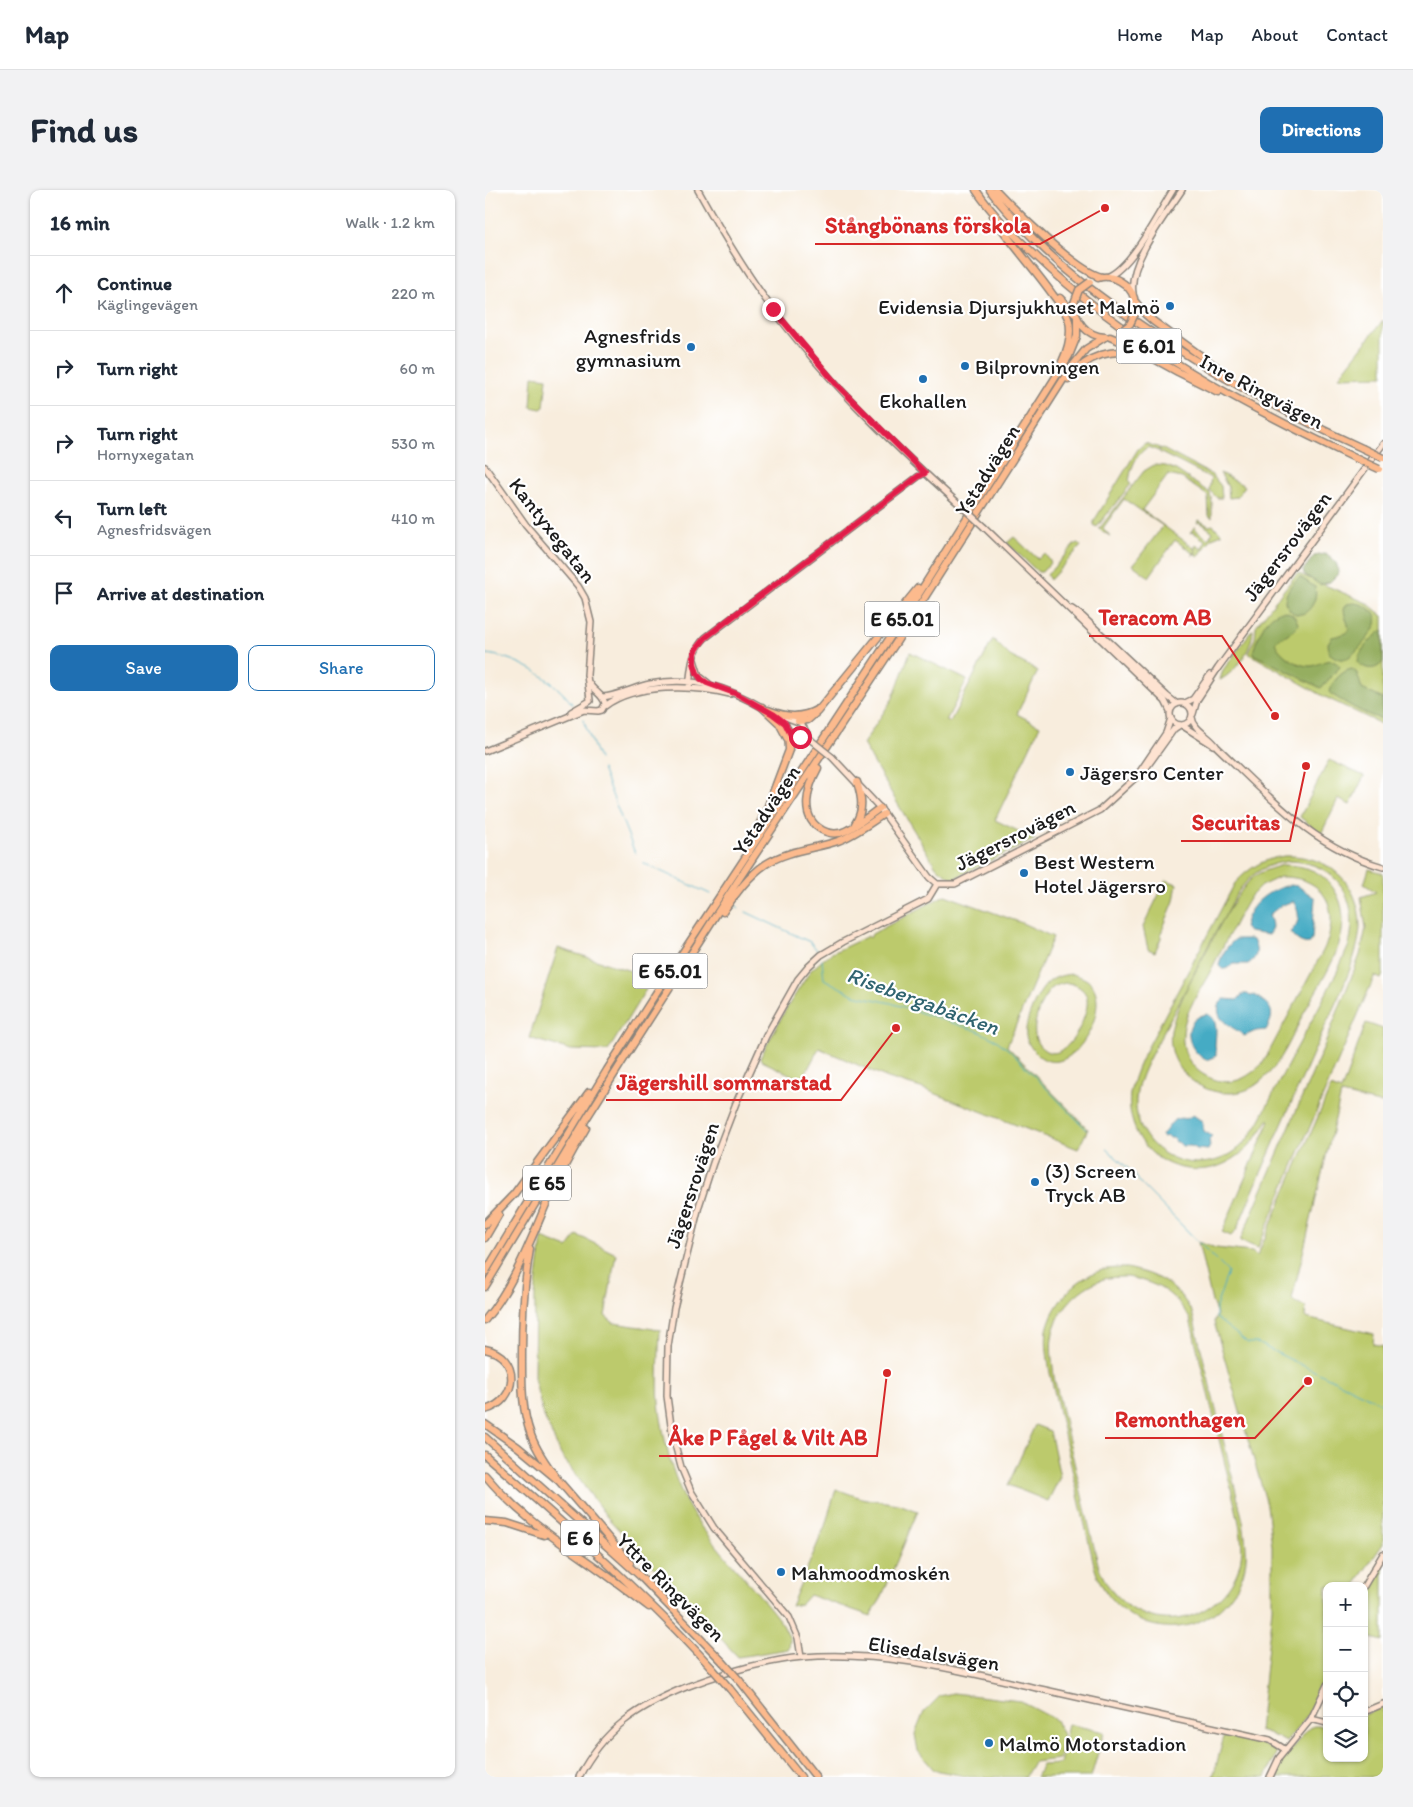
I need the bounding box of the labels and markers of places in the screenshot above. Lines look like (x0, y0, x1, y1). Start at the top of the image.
callout: Stångbönans förskola (815, 207, 1040, 244)
place label: Evidensia Djursjukhuset Malmö (878, 294, 1160, 319)
marker: Evidensia Djursjukhuset Malmö (1164, 300, 1176, 312)
place label: Agnesfrids gymnasium (576, 323, 681, 372)
marker: Agnesfrids gymnasium (685, 341, 697, 353)
place label: Bilprovningen (975, 354, 1099, 379)
marker: Bilprovningen (959, 360, 971, 372)
marker: Ekohallen (917, 373, 929, 385)
place label: Ekohallen (879, 388, 967, 413)
callout: Teracom AB (1089, 599, 1222, 636)
place label: Jägersro Center (1080, 760, 1224, 785)
marker: Jägersro Center (1064, 766, 1076, 778)
callout: Securitas (1181, 804, 1290, 841)
place label: Best Western Hotel Jägersro (1034, 849, 1166, 898)
marker: Best Western Hotel Jägersro (1018, 867, 1030, 879)
callout: Jägershill sommarstad (606, 1063, 841, 1100)
place label: (3) Screen Tryck AB (1045, 1158, 1136, 1207)
marker: (3) Screen Tryck AB (1029, 1176, 1041, 1188)
callout: Remonthagen (1105, 1401, 1255, 1438)
callout: Åke P Fågel & Vilt AB (659, 1419, 877, 1456)
place label: Mahmoodmoskén (791, 1560, 950, 1585)
marker: Mahmoodmoskén (775, 1566, 787, 1578)
place label: Malmö Motorstadion (999, 1731, 1186, 1756)
marker: Malmö Motorstadion (983, 1737, 995, 1749)

